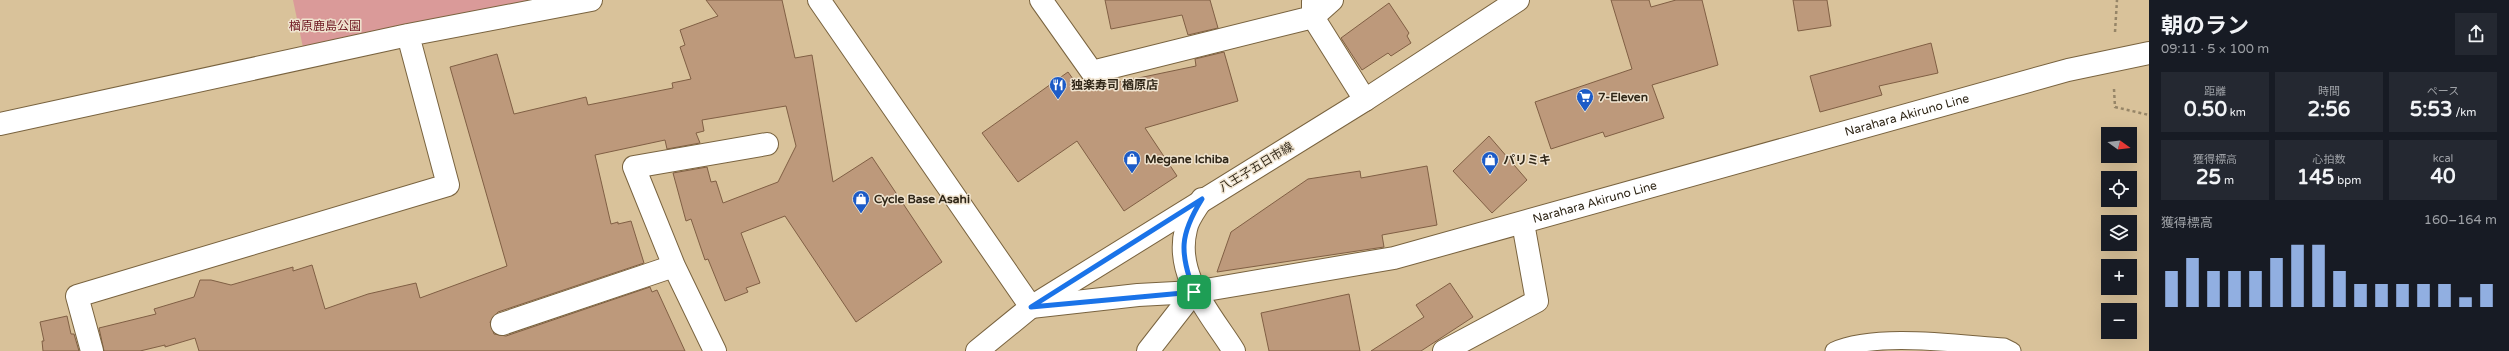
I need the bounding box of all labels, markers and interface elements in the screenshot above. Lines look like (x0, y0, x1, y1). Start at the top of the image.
text: 朝のラン (2161, 13, 2249, 39)
button: share (2455, 13, 2497, 55)
park label: 楢原鹿島公園 (289, 19, 361, 33)
text: 09:11 · 5 × 100 m (2161, 41, 2269, 57)
restaurant icon: 独楽寿司 楢原店 (1048, 75, 1068, 100)
place label: 独楽寿司 楢原店 (1071, 78, 1158, 92)
text: 距離 (2204, 85, 2226, 98)
text: 時間 (2318, 85, 2340, 98)
text: ペース (2427, 85, 2459, 98)
supermarket icon: 7-Eleven (1575, 87, 1595, 112)
place label: 7-Eleven (1598, 90, 1648, 104)
street label: Narahara Akiruno Line (1843, 91, 1971, 139)
text: 0.50 (2184, 98, 2227, 122)
text: 2:56 (2308, 98, 2350, 122)
text: 5:53 (2410, 98, 2453, 122)
text: km (2227, 106, 2246, 119)
text: /km (2453, 106, 2476, 119)
north arrow (2101, 127, 2137, 163)
map controls (2101, 127, 2137, 339)
street label: 八王子五日市線 (1216, 139, 1296, 195)
shop icon: Megane Ichiba (1122, 149, 1142, 174)
shop icon: パリミキ (1480, 150, 1500, 175)
place label: Megane Ichiba (1145, 152, 1229, 167)
text: kcal (2433, 152, 2453, 165)
place label: パリミキ (1503, 153, 1551, 167)
text: 獲得標高 (2193, 153, 2237, 166)
text: 心拍数 (2313, 153, 2346, 166)
text: 40 (2430, 165, 2456, 189)
text: 25 (2196, 166, 2221, 190)
text: 145 (2297, 166, 2334, 190)
button: locate (2101, 171, 2137, 207)
text: m (2221, 174, 2234, 187)
text: bpm (2334, 174, 2361, 187)
street label: Narahara Akiruno Line (1531, 178, 1659, 226)
shop icon: Cycle Base Asahi (851, 189, 871, 214)
place label: Cycle Base Asahi (874, 192, 970, 207)
text: 160–164 m (2424, 212, 2497, 228)
button: layers (2101, 215, 2137, 251)
text: 獲得標高 (2161, 215, 2213, 231)
button: + (2101, 259, 2137, 295)
pin (1177, 275, 1211, 309)
icon: arrive (1183, 281, 1205, 303)
button: − (2101, 303, 2137, 339)

